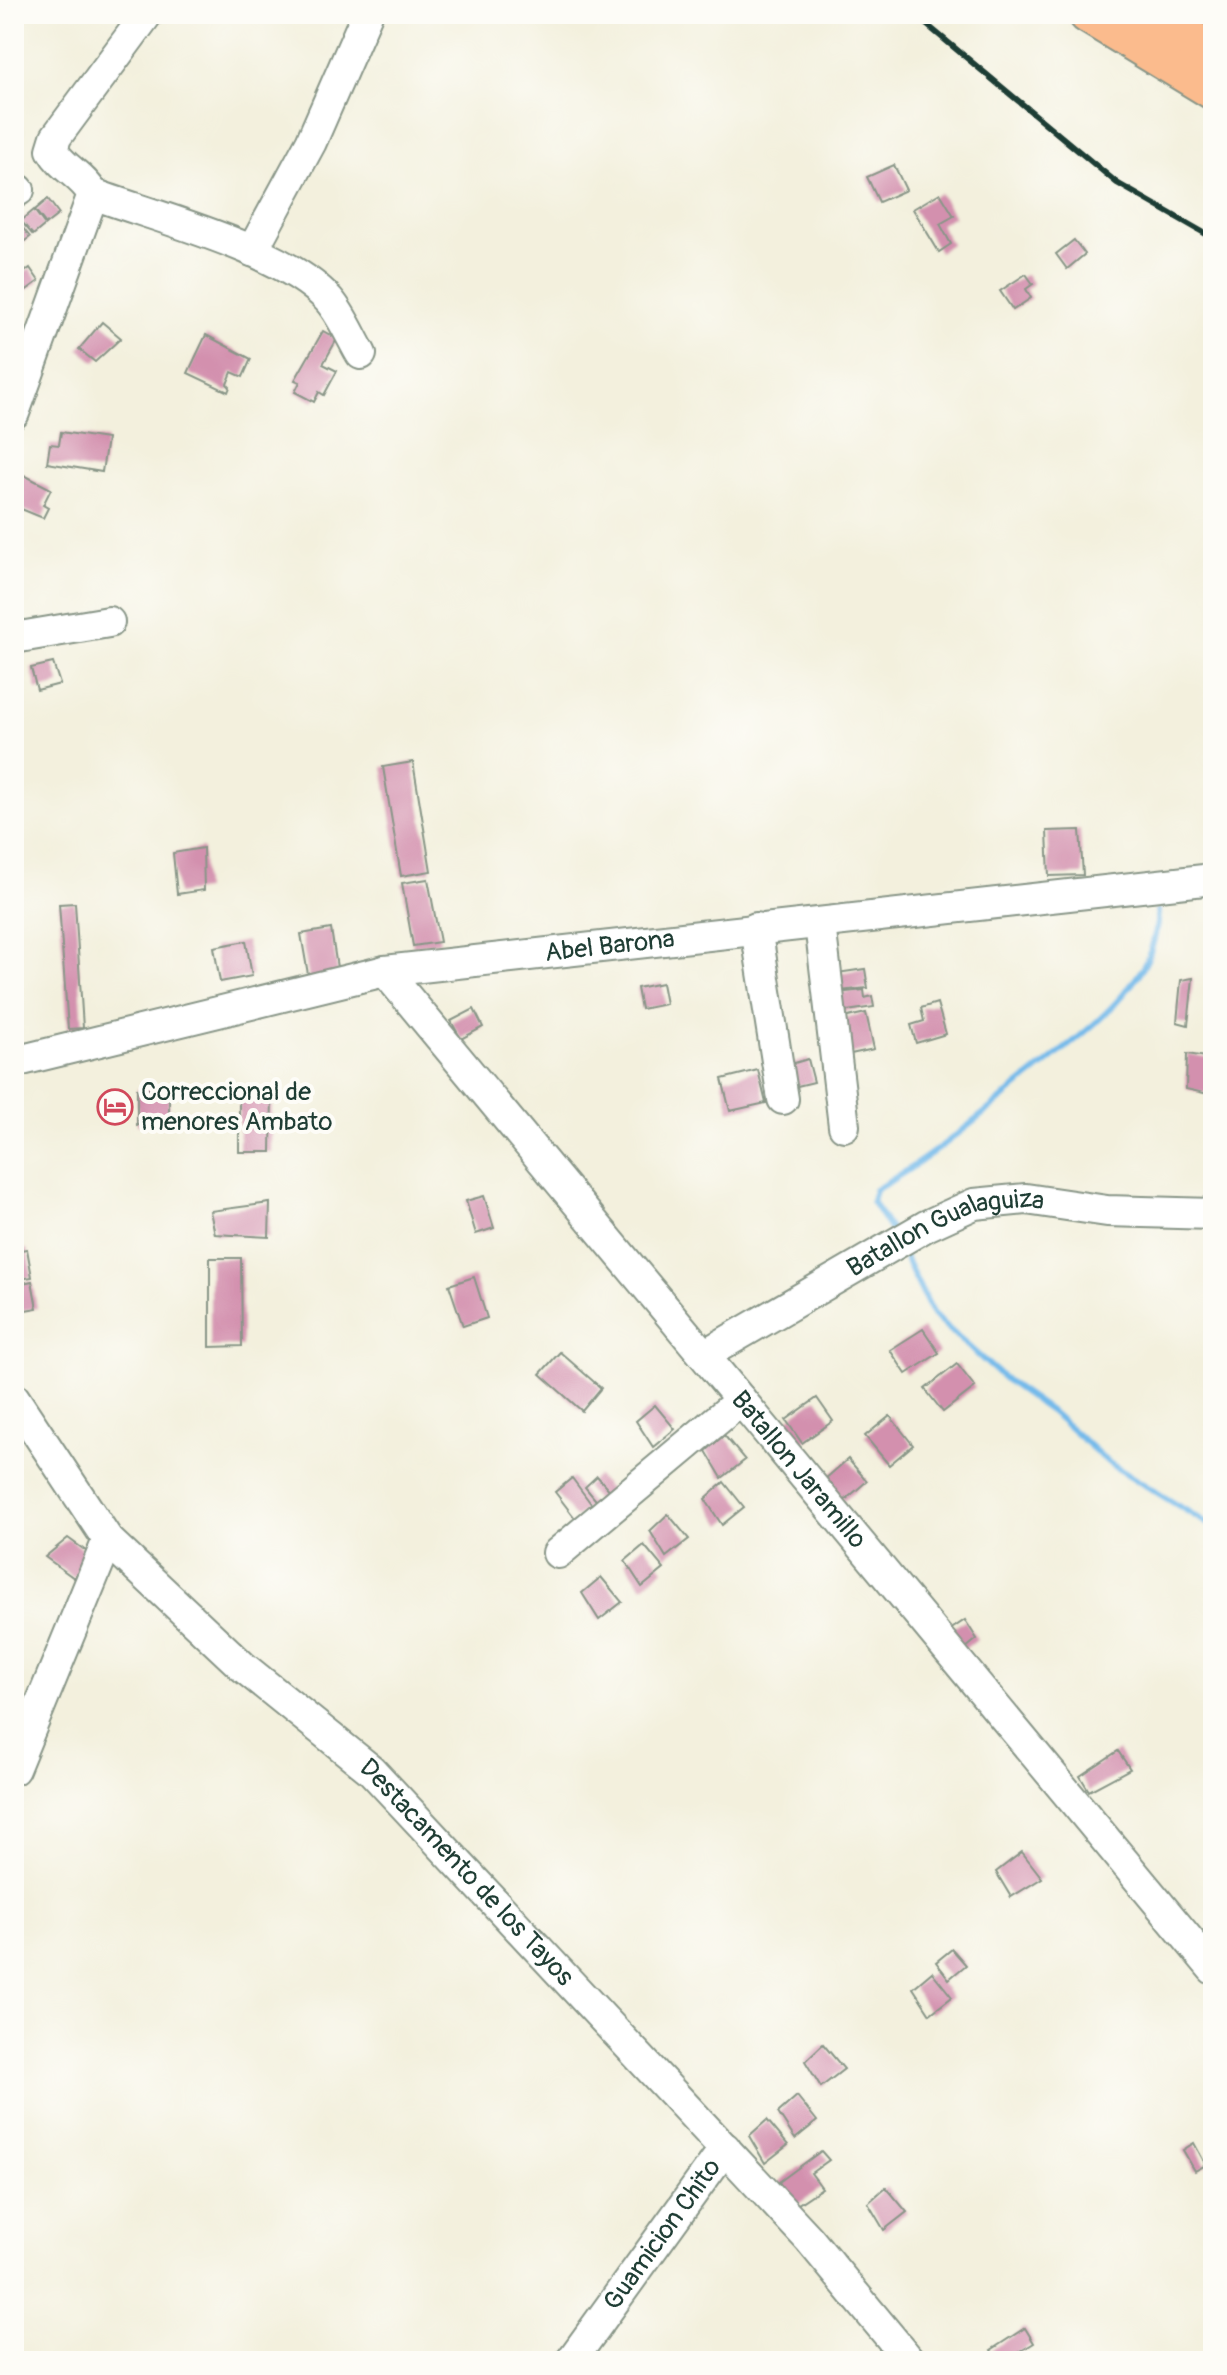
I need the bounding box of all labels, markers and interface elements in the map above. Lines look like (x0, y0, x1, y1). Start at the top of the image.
street label: Abel Barona (543, 923, 676, 969)
place label: Correccional de menores Ambato (141, 1076, 332, 1138)
hotel icon: Correccional de menores Ambato (96, 1088, 134, 1126)
street label: Batallon Gualaguiza (841, 1182, 1046, 1284)
street label: Batallon Jaramillo (724, 1384, 873, 1555)
street label: Destacamento de los Tayos (354, 1752, 581, 1993)
street label: Guamicion Chito (597, 2152, 728, 2317)

